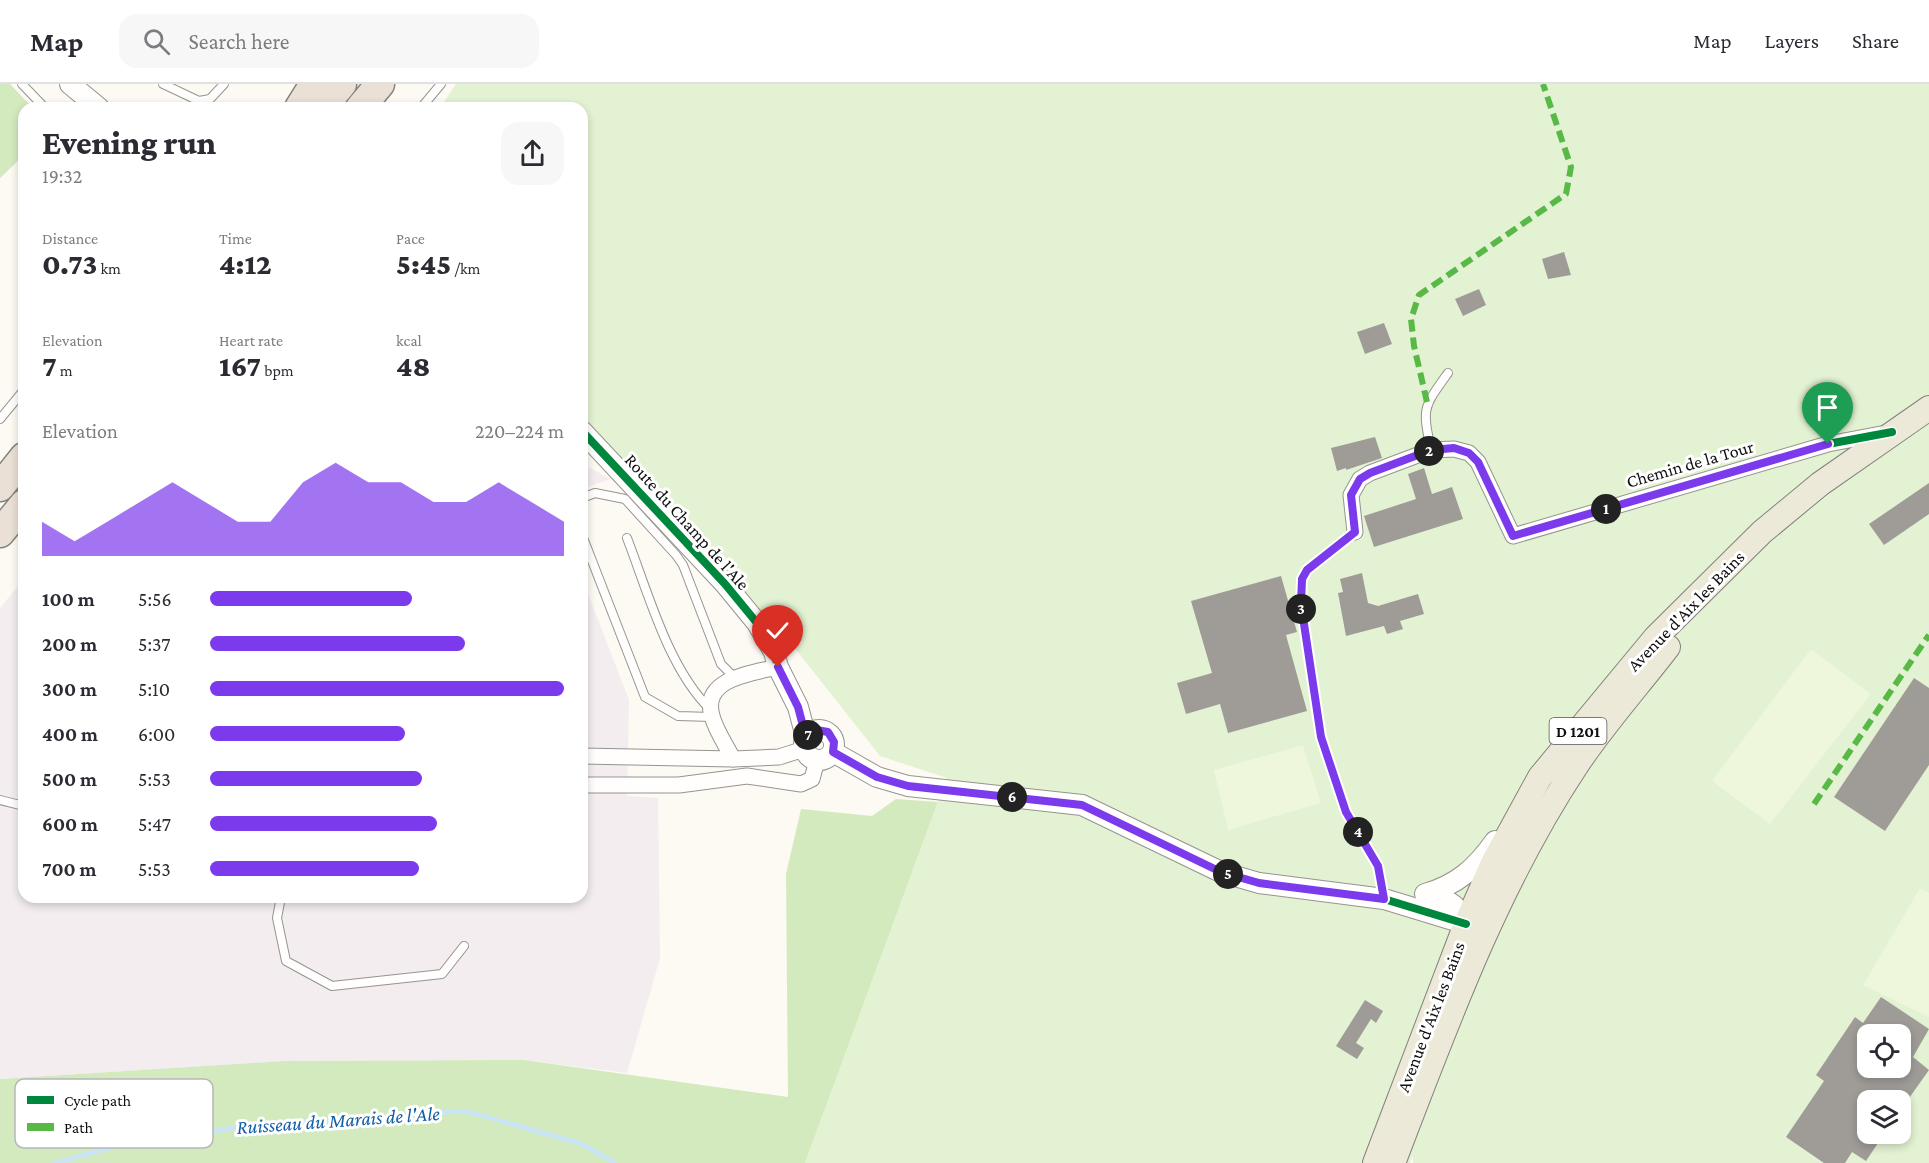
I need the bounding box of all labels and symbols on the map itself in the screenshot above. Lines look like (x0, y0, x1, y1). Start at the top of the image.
pin (1802, 382, 1853, 444)
pin: 2 (1414, 436, 1444, 466)
street label: Chemin de la Tour (1624, 436, 1757, 492)
street label: Route du Champ de l'Ale (621, 450, 753, 594)
pin: 1 (1591, 494, 1621, 524)
street label: Avenue d'Aix les Bains (1623, 547, 1749, 675)
pin: 3 (1286, 594, 1316, 624)
pin (752, 605, 803, 667)
road number: D 1201 (1550, 718, 1606, 744)
pin: 7 (793, 720, 823, 750)
pin: 6 (997, 782, 1027, 812)
pin: 4 (1343, 817, 1373, 847)
pin: 5 (1213, 859, 1243, 889)
street label: Avenue d'Aix les Bains (1393, 939, 1469, 1095)
legend (15, 1079, 213, 1148)
text: Cycle path (64, 1092, 131, 1110)
water label: Ruisseau du Marais de l'Ale (236, 1102, 441, 1138)
text: Path (64, 1119, 94, 1136)

